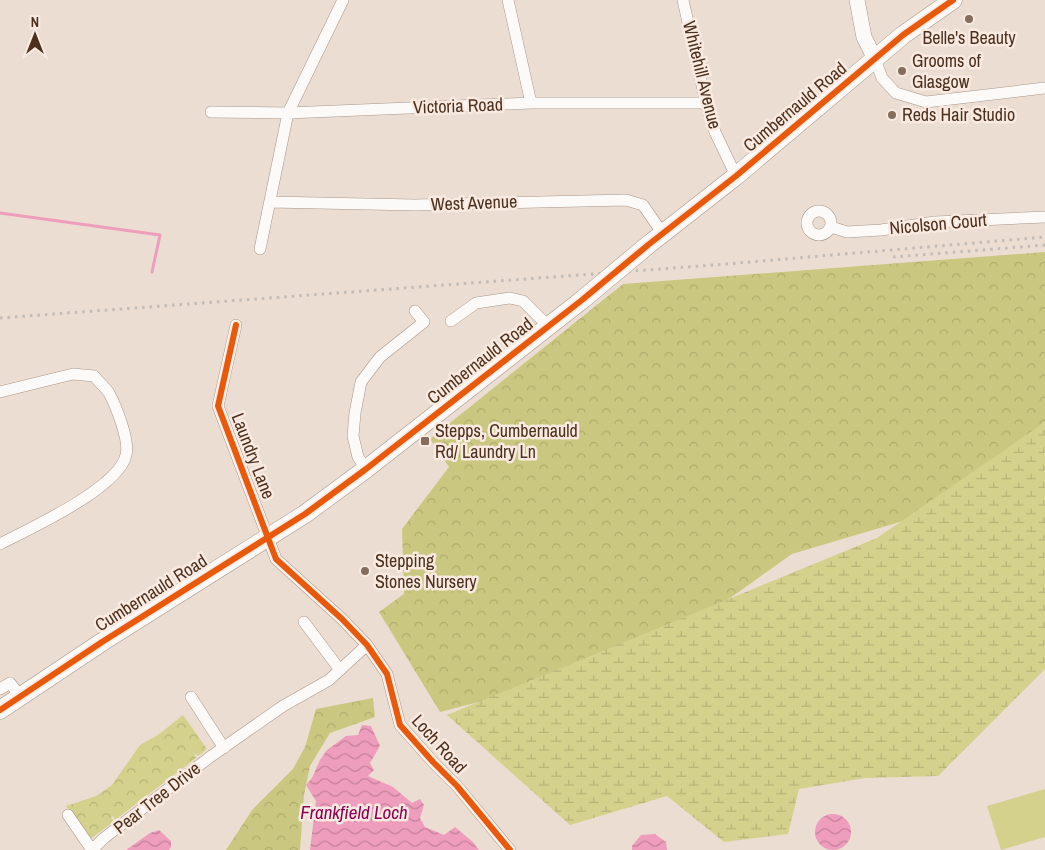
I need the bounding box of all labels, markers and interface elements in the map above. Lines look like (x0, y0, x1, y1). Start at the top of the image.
north arrow (10, 10, 60, 60)
text: N (31, 13, 39, 31)
marker: Belle's Beauty (963, 13, 975, 25)
street label: Whitehill Avenue (677, 18, 728, 132)
place label: Belle's Beauty (922, 25, 1016, 50)
place label: Grooms of Glasgow (912, 48, 982, 94)
street label: Cumbernauld Road (738, 56, 852, 157)
marker: Grooms of Glasgow (896, 65, 908, 77)
street label: Victoria Road (413, 91, 503, 120)
place label: Reds Hair Studio (902, 102, 1015, 127)
marker: Reds Hair Studio (886, 109, 898, 121)
street label: West Avenue (430, 188, 518, 217)
street label: Nicolson Court (888, 207, 988, 240)
street label: Cumbernauld Road (422, 311, 538, 410)
street label: Laundry Lane (226, 409, 281, 502)
place label: Stepps, Cumbernauld Rd/ Laundry Ln (435, 418, 578, 464)
marker: Stepps, Cumbernauld Rd/ Laundry Ln (419, 435, 431, 447)
street label: Cumbernauld Road (90, 548, 212, 637)
place label: Stepping Stones Nursery (375, 548, 477, 594)
marker: Stepping Stones Nursery (359, 565, 371, 577)
street label: Loch Road (406, 709, 473, 779)
street label: Pear Tree Drive (108, 756, 205, 840)
water label: Frankfield Loch (300, 799, 408, 825)

